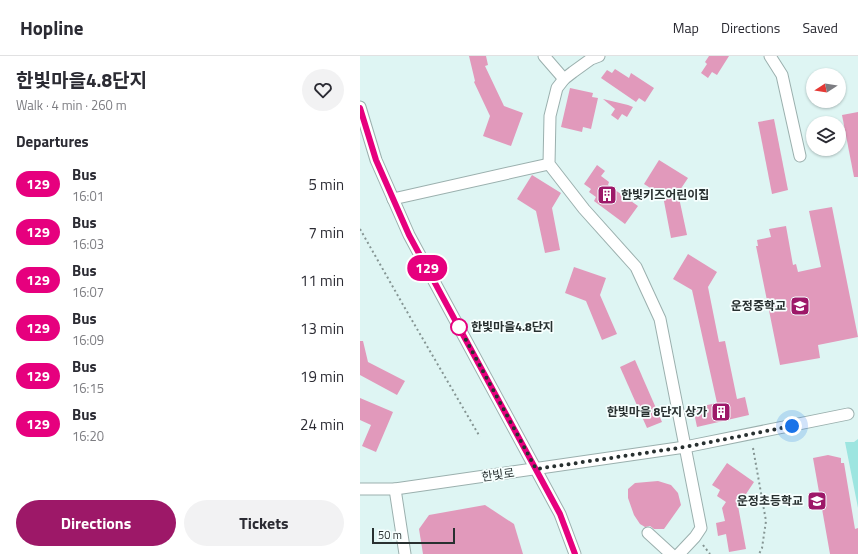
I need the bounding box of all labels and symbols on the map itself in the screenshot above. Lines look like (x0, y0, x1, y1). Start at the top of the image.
north arrow (806, 68, 846, 108)
building icon: 한빛키즈어린이집 (596, 184, 618, 206)
place label: 한빛키즈어린이집 (621, 185, 709, 204)
line badge: 129 (404, 255, 450, 281)
school or university icon: 운정중학교 (789, 295, 811, 317)
place label: 운정중학교 (731, 296, 786, 315)
place label: 한빛마을4.8단지 (471, 317, 554, 336)
marker: 한빛마을4.8단지 (450, 318, 468, 336)
building icon: 한빛마을 8단지 상가 (710, 401, 732, 423)
place label: 한빛마을 8단지 상가 (607, 402, 707, 421)
your location (782, 416, 802, 436)
street label: 한빛로 (480, 463, 516, 486)
school or university icon: 운정초등학교 (806, 490, 828, 512)
place label: 운정초등학교 (737, 491, 803, 510)
scale bar (372, 526, 455, 545)

